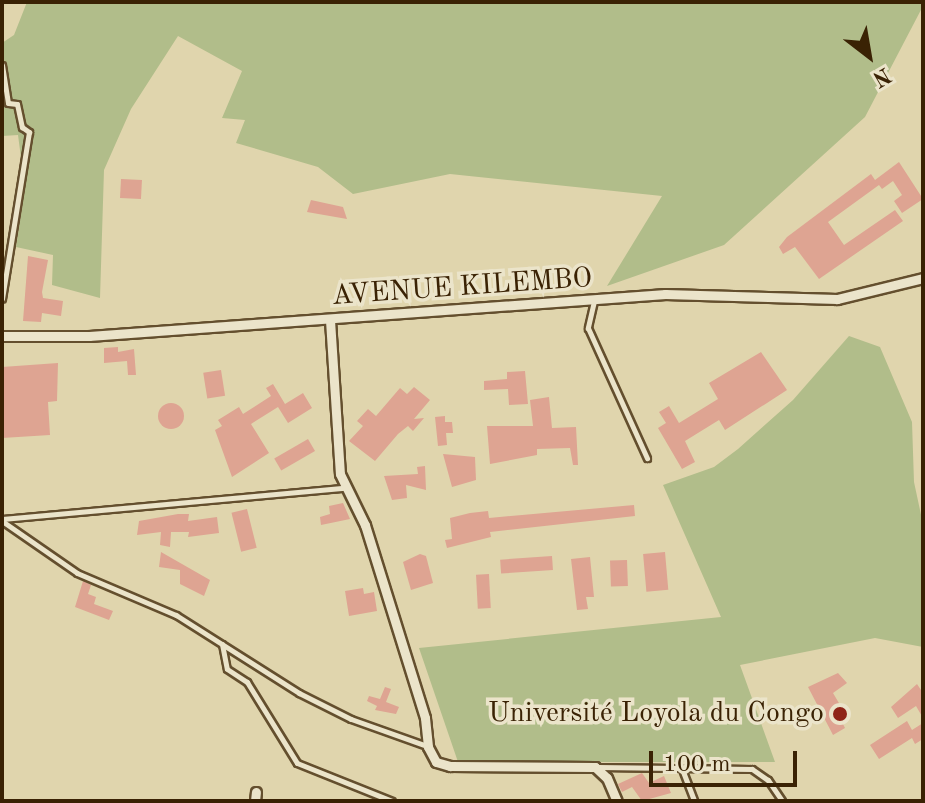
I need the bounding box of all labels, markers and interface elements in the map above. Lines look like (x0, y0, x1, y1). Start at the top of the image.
north arrow (829, 16, 909, 96)
text: N (868, 63, 894, 90)
street label: AVENUE KILEMBO (331, 262, 593, 314)
place label: Université Loyola du Congo (488, 697, 824, 731)
marker: Université Loyola du Congo (831, 705, 849, 723)
scale bar (653, 735, 801, 785)
text: 100 m (663, 753, 731, 777)

